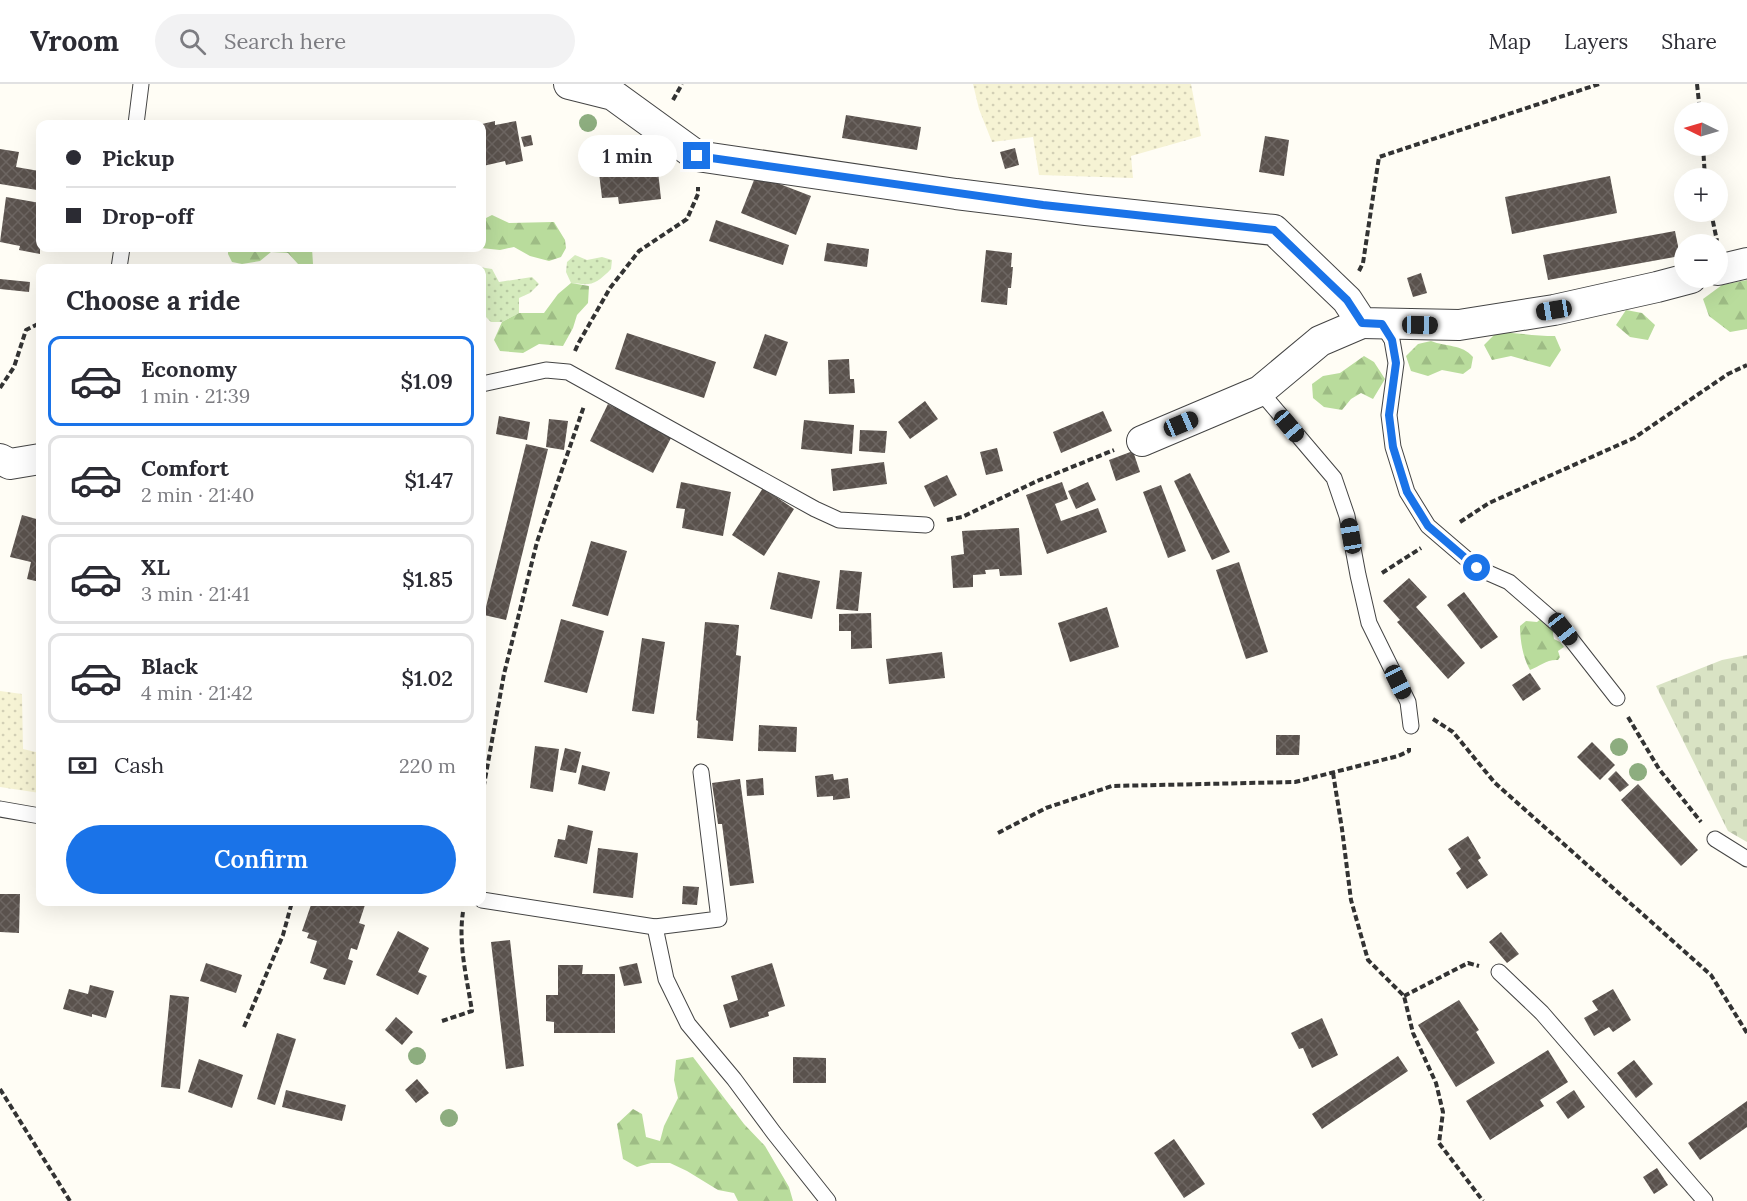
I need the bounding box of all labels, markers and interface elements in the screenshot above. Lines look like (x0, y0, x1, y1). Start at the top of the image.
search box (155, 14, 575, 68)
text: Vroom (30, 23, 119, 59)
icon: search (176, 25, 209, 58)
text: Search here (224, 27, 346, 55)
text: Map (1488, 28, 1531, 55)
text: Layers (1564, 28, 1628, 55)
text: Share (1661, 28, 1717, 55)
north arrow (1674, 102, 1728, 156)
map controls (1674, 102, 1728, 288)
callout: 1 min (577, 135, 676, 177)
route end (683, 142, 710, 169)
text: 1 min (602, 143, 653, 168)
text: Pickup (102, 144, 175, 172)
button: + (1674, 168, 1728, 222)
text: Drop-off (102, 202, 194, 230)
button: − (1674, 234, 1728, 288)
text: Choose a ride (66, 283, 240, 317)
car (1535, 298, 1573, 322)
car (1402, 316, 1438, 334)
icon: car (69, 354, 123, 408)
text: Economy (141, 355, 237, 383)
text: $1.09 (400, 367, 453, 395)
text: 1 min · 21:39 (141, 383, 250, 408)
car (1271, 406, 1307, 446)
car (1161, 409, 1201, 439)
icon: car (69, 453, 123, 507)
text: Comfort (141, 454, 229, 482)
text: $1.47 (404, 466, 453, 494)
text: 2 min · 21:40 (141, 482, 254, 507)
car (1339, 517, 1363, 555)
icon: car (69, 552, 123, 606)
text: XL (141, 553, 170, 581)
route start (1463, 554, 1490, 581)
text: $1.85 (402, 565, 453, 593)
text: 3 min · 21:41 (141, 581, 250, 606)
car (1545, 609, 1581, 649)
icon: car (69, 651, 123, 705)
text: Black (141, 652, 198, 680)
car (1382, 662, 1414, 702)
text: $1.02 (401, 664, 453, 692)
text: 4 min · 21:42 (141, 680, 253, 705)
icon: cash (66, 749, 99, 782)
text: Cash (114, 751, 164, 779)
text: 220 m (399, 753, 456, 778)
button: Confirm (66, 825, 456, 894)

